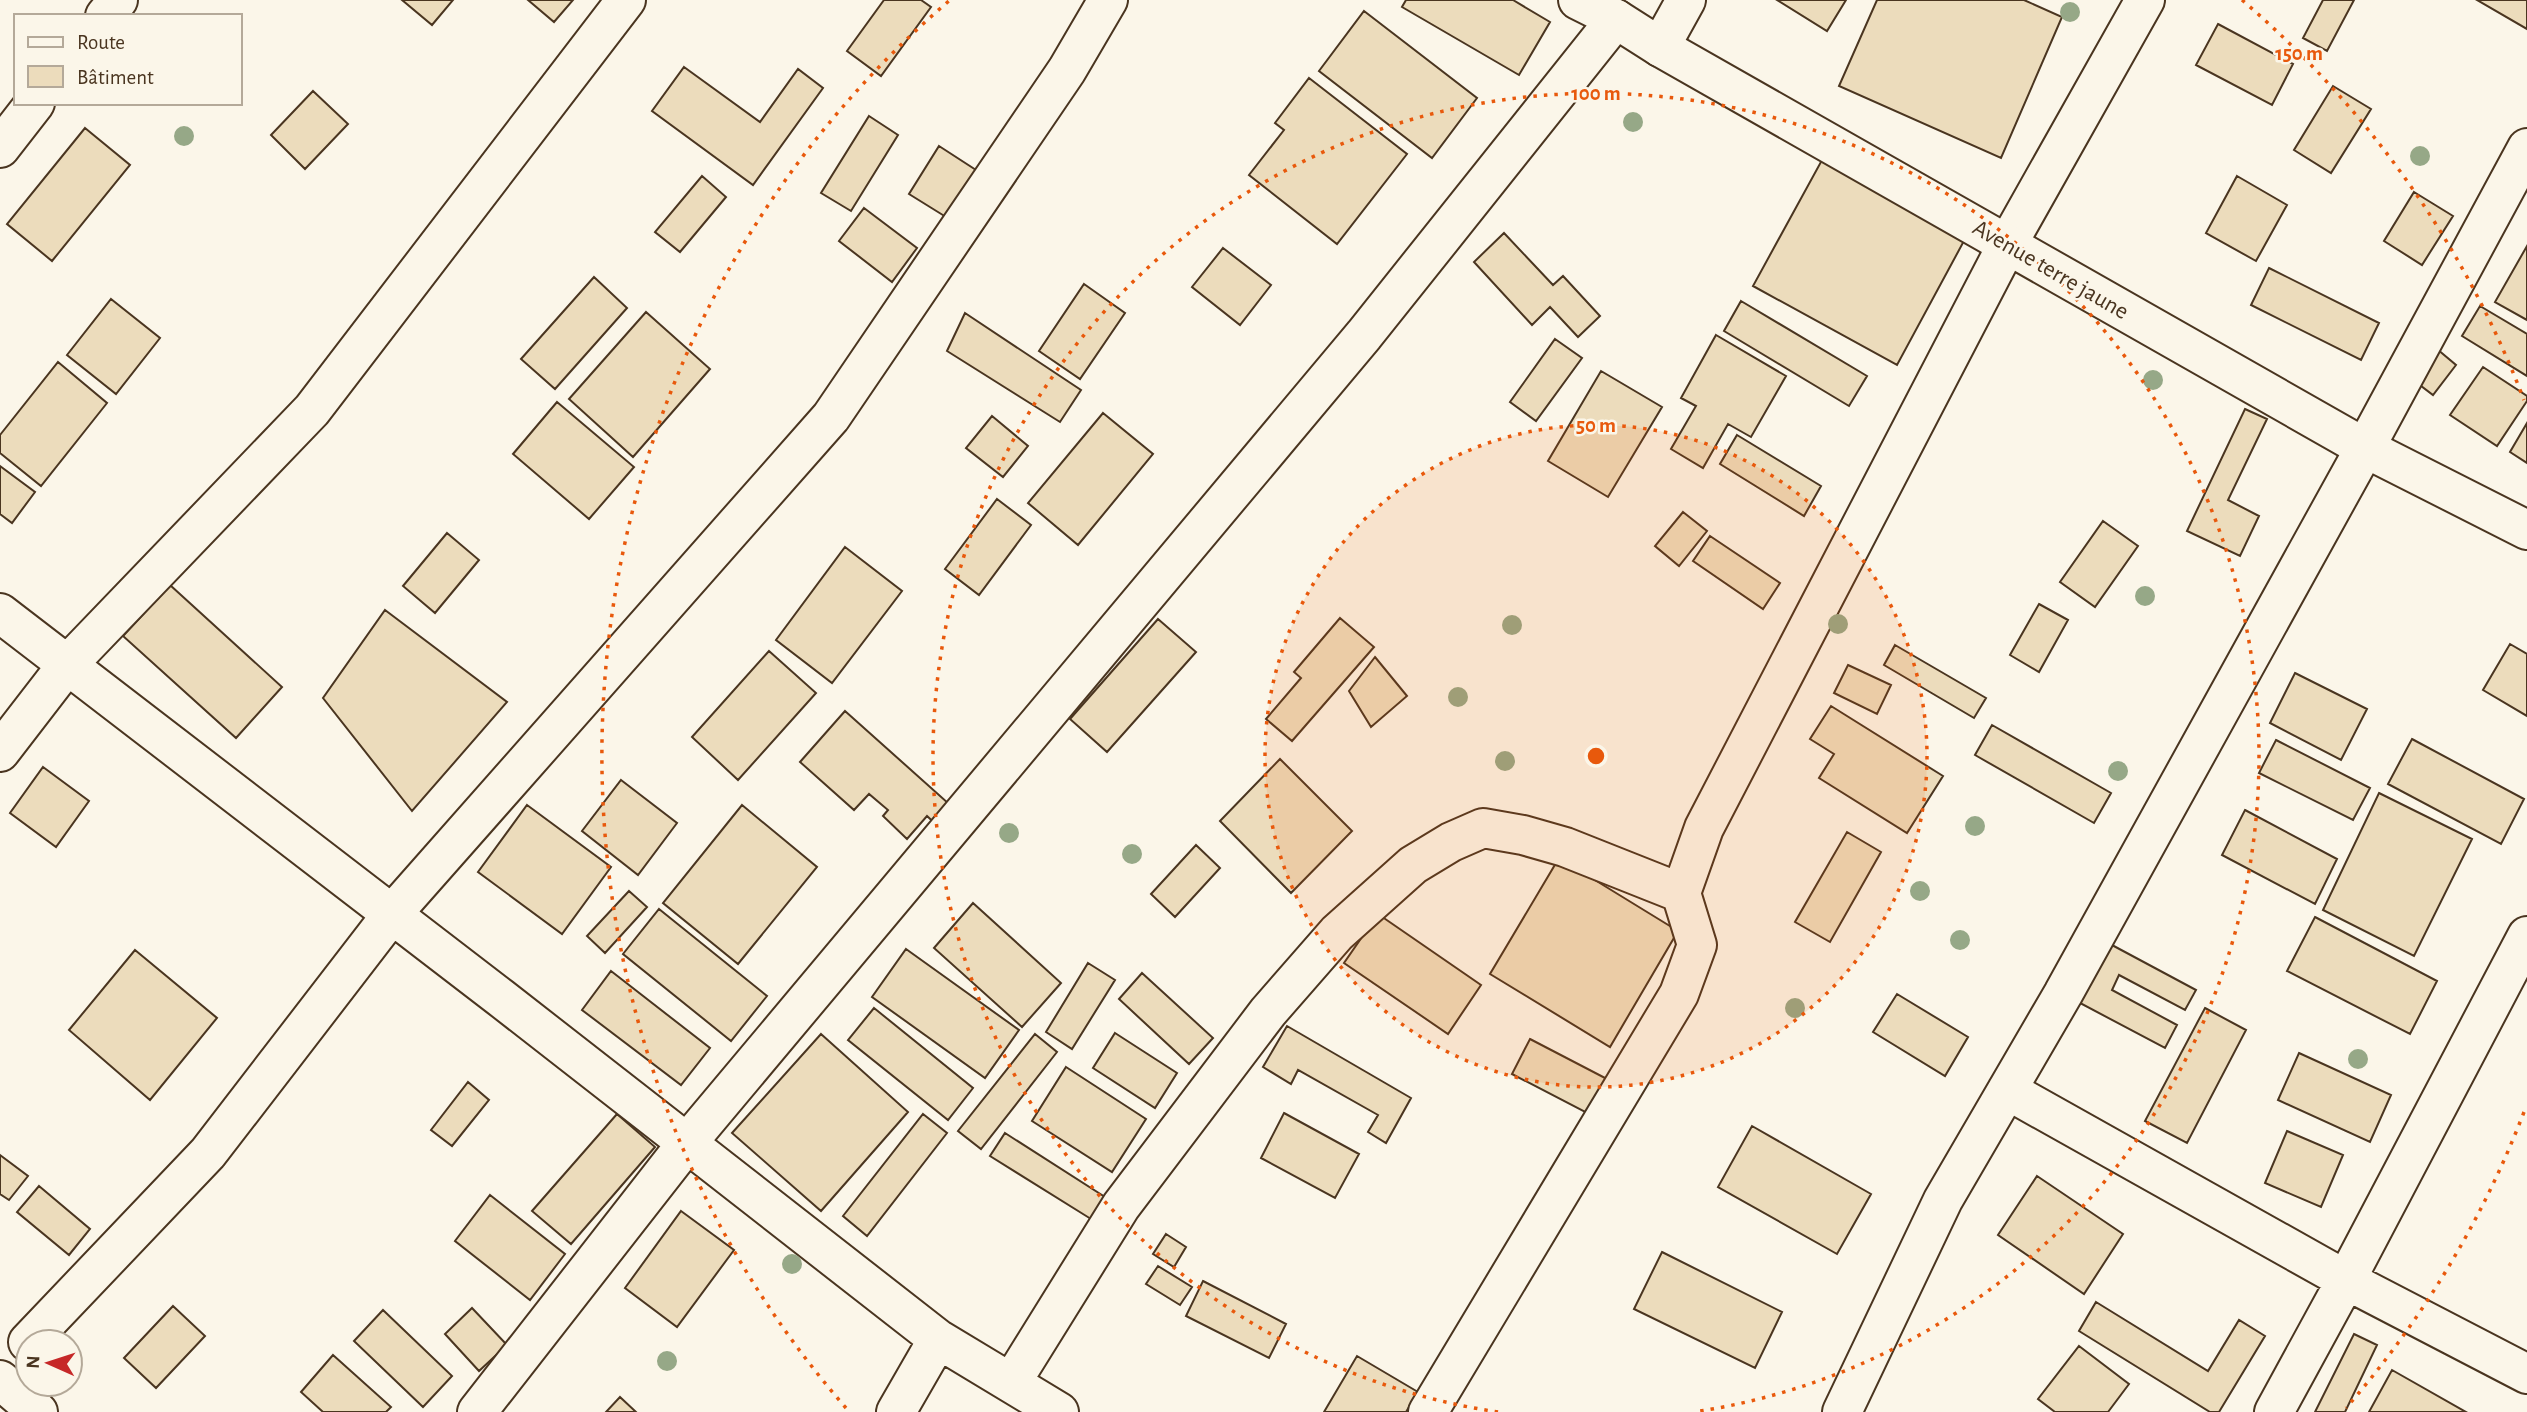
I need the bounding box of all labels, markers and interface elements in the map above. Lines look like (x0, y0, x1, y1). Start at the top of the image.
legend (14, 14, 242, 105)
text: Route (77, 32, 125, 53)
text: 150 m (2275, 43, 2323, 64)
text: Bâtiment (77, 67, 154, 88)
text: 100 m (1571, 83, 1621, 104)
street label: Avenue terre jaune (1968, 216, 2133, 324)
text: 50 m (1576, 415, 1616, 436)
centre of rings (1584, 744, 1608, 768)
north arrow (14, 1328, 84, 1398)
text: N (24, 1355, 43, 1369)

